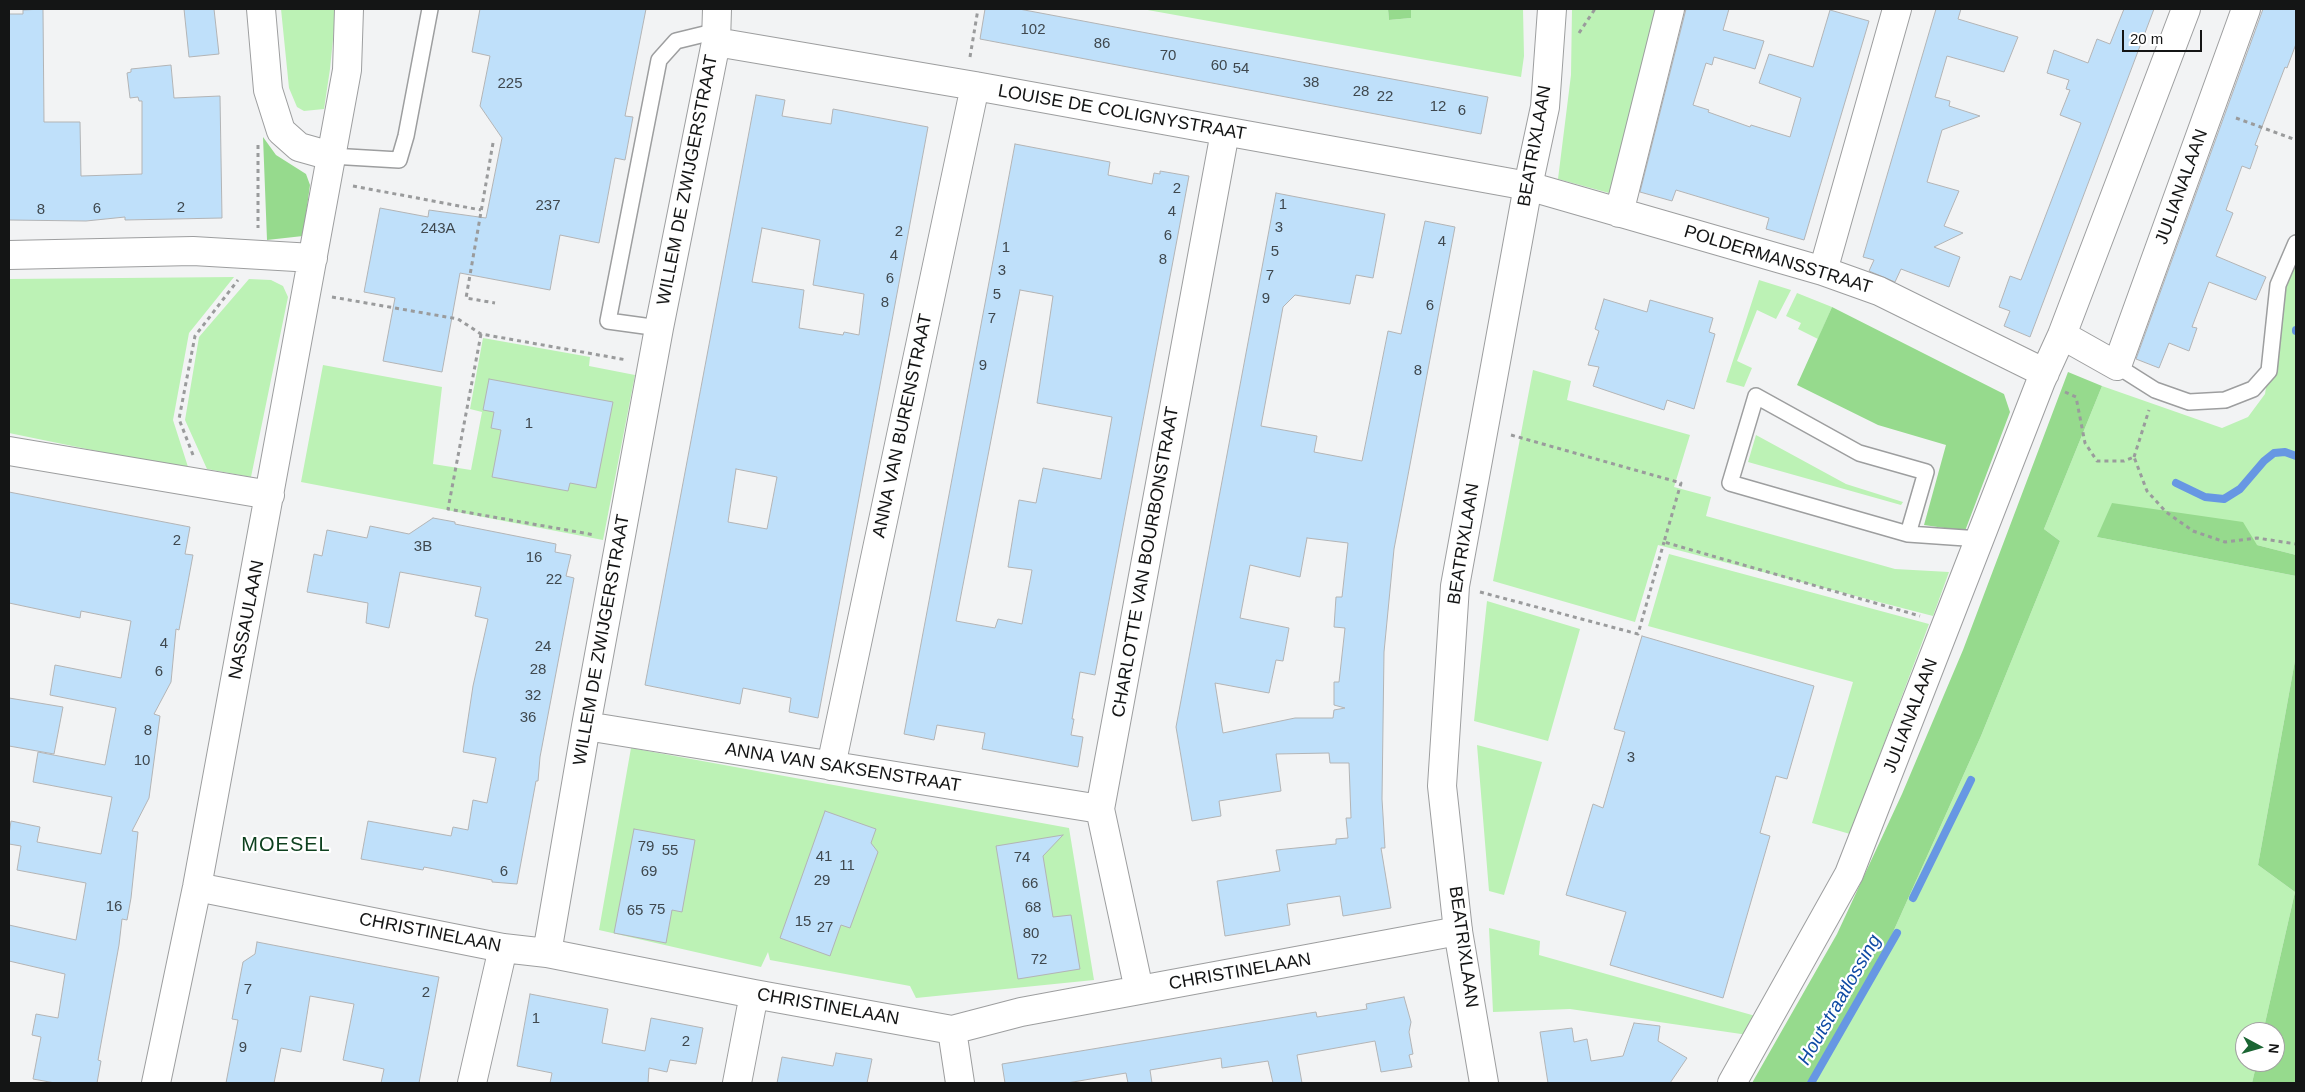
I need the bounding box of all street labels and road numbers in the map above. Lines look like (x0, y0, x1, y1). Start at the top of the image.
street label: WILLEM DE ZWIJGERSTRAAT (653, 53, 723, 307)
street label: LOUISE DE COLIGNYSTRAAT (996, 81, 1248, 145)
street label: BEATRIXLAAN (1514, 84, 1556, 208)
street label: JULIANALAAN (2151, 126, 2213, 248)
street label: POLDERMANSSTRAAT (1681, 221, 1875, 299)
street label: ANNA VAN BURENSTRAAT (869, 312, 937, 540)
street label: CHARLOTTE VAN BOURBONSTRAAT (1108, 405, 1184, 719)
street label: BEATRIXLAAN (1444, 482, 1484, 606)
street label: WILLEM DE ZWIJGERSTRAAT (569, 513, 635, 767)
street label: NASSAULAAN (225, 559, 269, 681)
street label: JULIANALAAN (1879, 656, 1943, 776)
street label: ANNA VAN SAKSENSTRAAT (724, 739, 962, 797)
street label: BEATRIXLAAN (1444, 885, 1482, 1009)
street label: CHRISTINELAAN (357, 909, 503, 957)
street label: CHRISTINELAAN (1167, 949, 1313, 995)
street label: CHRISTINELAAN (755, 984, 901, 1030)

